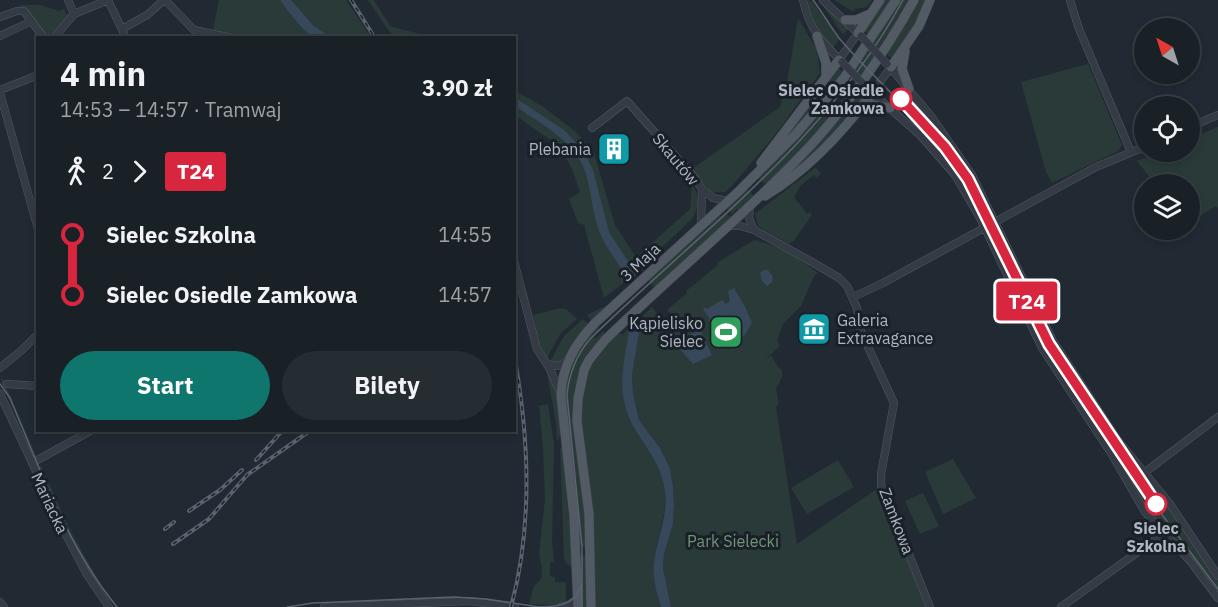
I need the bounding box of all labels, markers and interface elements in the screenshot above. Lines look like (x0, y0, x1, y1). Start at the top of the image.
north arrow (1134, 18, 1200, 84)
map controls (1134, 18, 1200, 240)
text: 4 min (60, 52, 146, 95)
text: 3.90 zł (422, 73, 492, 102)
place label: Sielec Osiedle Zamkowa (778, 80, 884, 118)
marker: Sielec Osiedle Zamkowa (890, 88, 912, 110)
text: 14:53 – 14:57 · Tramwaj (60, 96, 282, 123)
button: locate (1134, 96, 1200, 162)
street label: Skautów (648, 129, 704, 189)
building icon: Plebania (596, 131, 632, 167)
place label: Plebania (529, 139, 591, 159)
icon: walk (60, 155, 93, 188)
icon: forward (123, 155, 156, 188)
text: T24 (177, 157, 214, 185)
text: 2 (102, 158, 114, 185)
button: layers (1134, 174, 1200, 240)
text: Sielec Szkolna (106, 220, 256, 249)
text: 14:55 (438, 221, 492, 248)
street label: 3 Maja (616, 238, 665, 286)
text: Sielec Osiedle Zamkowa (106, 280, 358, 309)
text: 14:57 (438, 281, 492, 308)
line badge: T24 (992, 282, 1062, 320)
text: T24 (1008, 287, 1046, 315)
place label: Galeria Extravagance (837, 310, 934, 348)
museum icon: Galeria Extravagance (796, 311, 832, 347)
place label: Kąpielisko Sielec (629, 313, 703, 351)
sports icon: Kąpielisko Sielec (708, 314, 744, 350)
button: Start (60, 351, 270, 420)
button: Bilety (282, 351, 492, 420)
street label: Mariacka (27, 469, 73, 537)
street label: Zamkowa (875, 485, 919, 557)
marker: Sielec Szkolna (1145, 493, 1167, 515)
place label: Sielec Szkolna (1126, 518, 1186, 556)
park label: Park Sielecki (687, 531, 779, 551)

